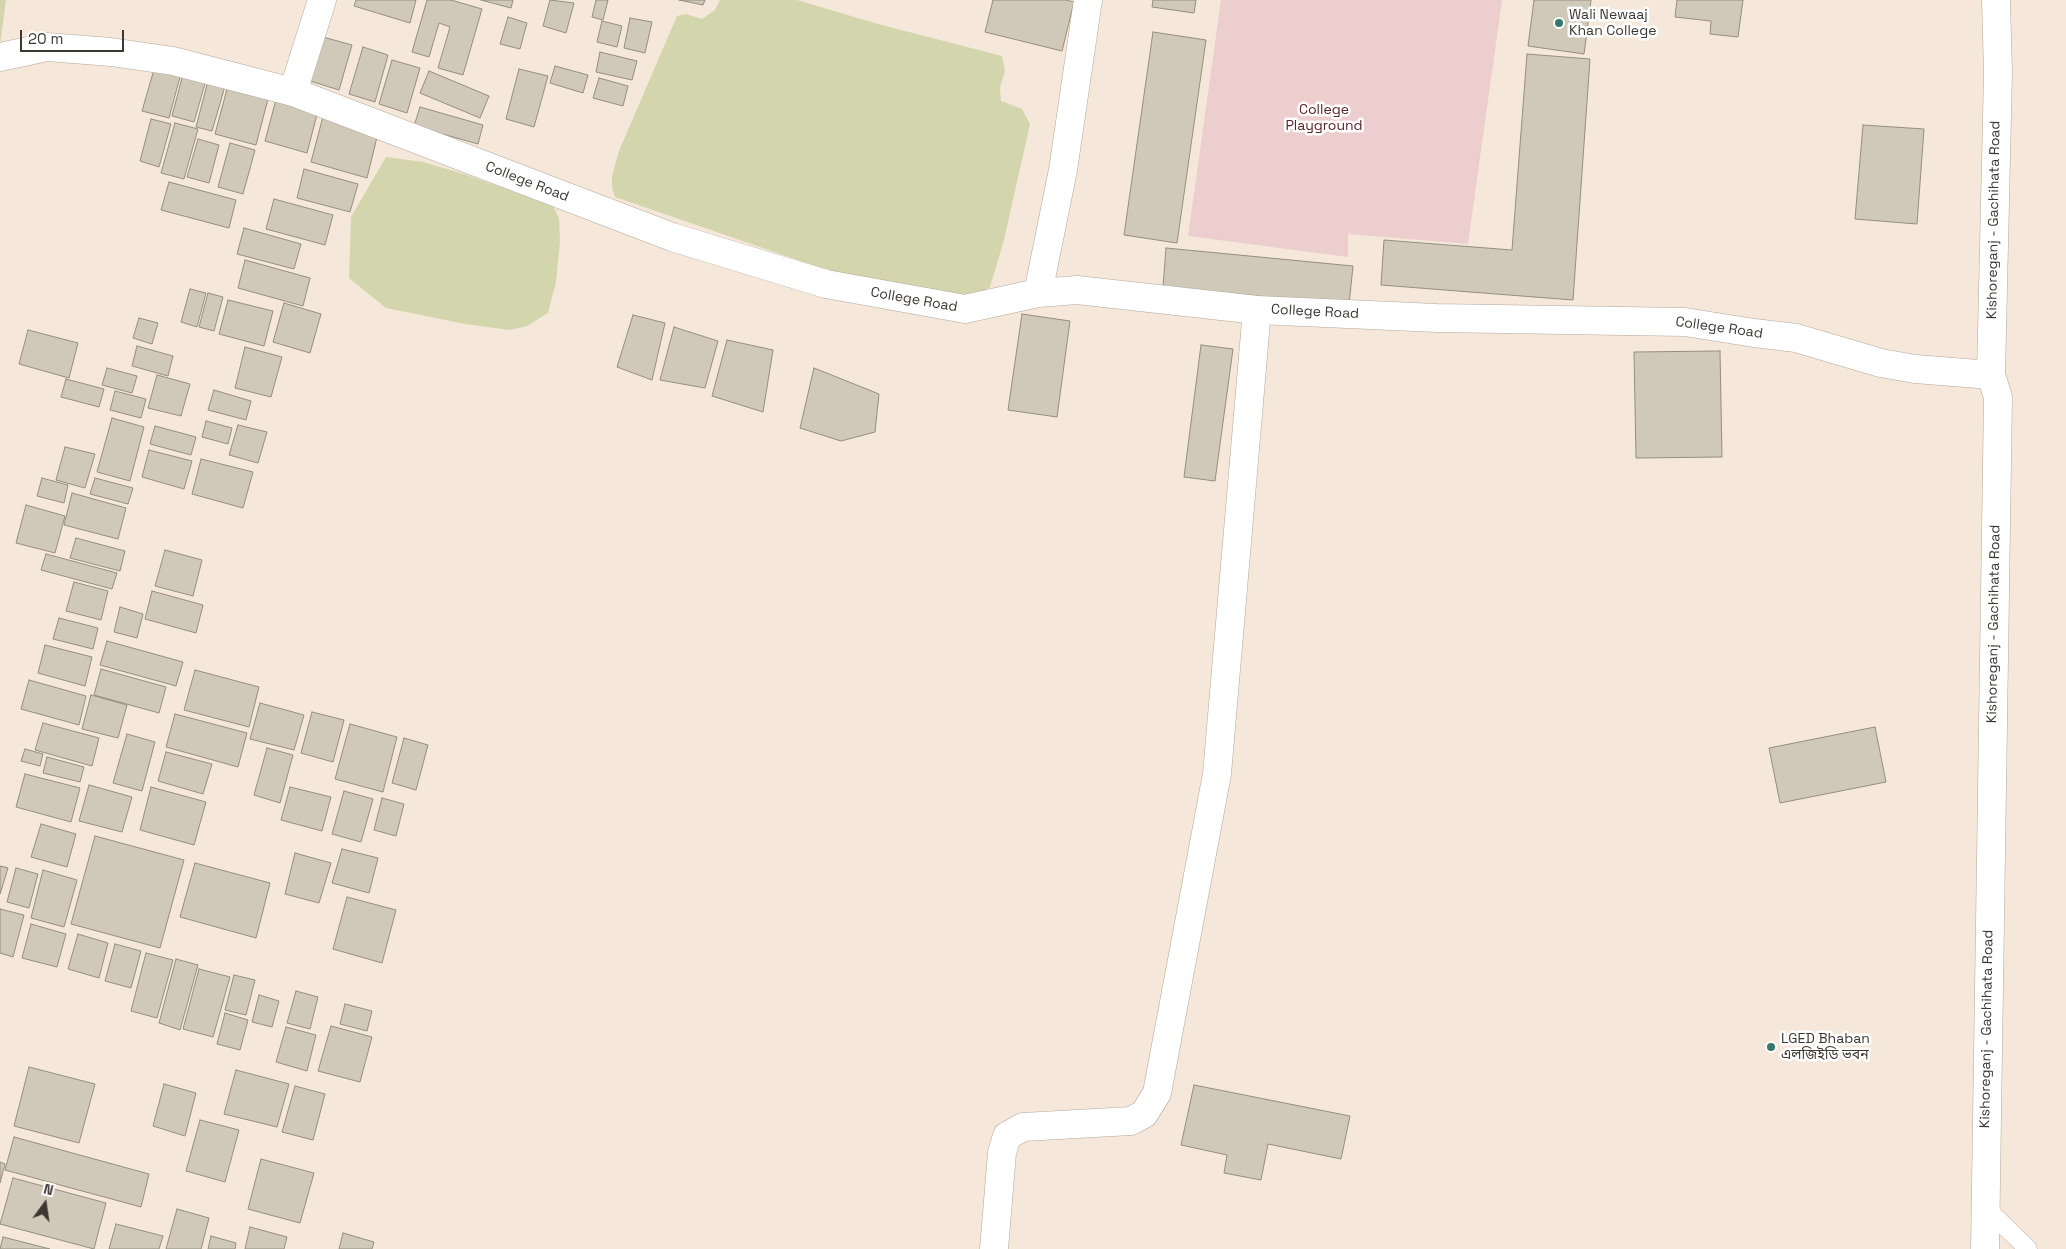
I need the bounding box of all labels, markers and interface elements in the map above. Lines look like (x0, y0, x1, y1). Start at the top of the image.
place label: Wali Newaaj Khan College (1569, 7, 1656, 40)
marker: Wali Newaaj Khan College (1553, 17, 1565, 29)
scale bar (22, 20, 126, 52)
text: 20 m (28, 29, 63, 48)
park label: College Playground (1285, 102, 1363, 134)
street label: Kishoreganj - Gachihata Road (1984, 121, 2004, 319)
street label: College Road (483, 158, 571, 206)
street label: College Road (869, 284, 959, 316)
street label: College Road (1271, 301, 1359, 323)
street label: College Road (1674, 314, 1764, 342)
street label: Kishoreganj - Gachihata Road (1984, 525, 2004, 723)
street label: Kishoreganj - Gachihata Road (1977, 930, 1997, 1128)
place label: LGED Bhaban এলজিইডি ভবন (1781, 1031, 1870, 1064)
marker: LGED Bhaban এলজিইডি ভবন (1765, 1041, 1777, 1053)
north arrow (20, 1179, 70, 1229)
text: N (42, 1180, 55, 1199)

